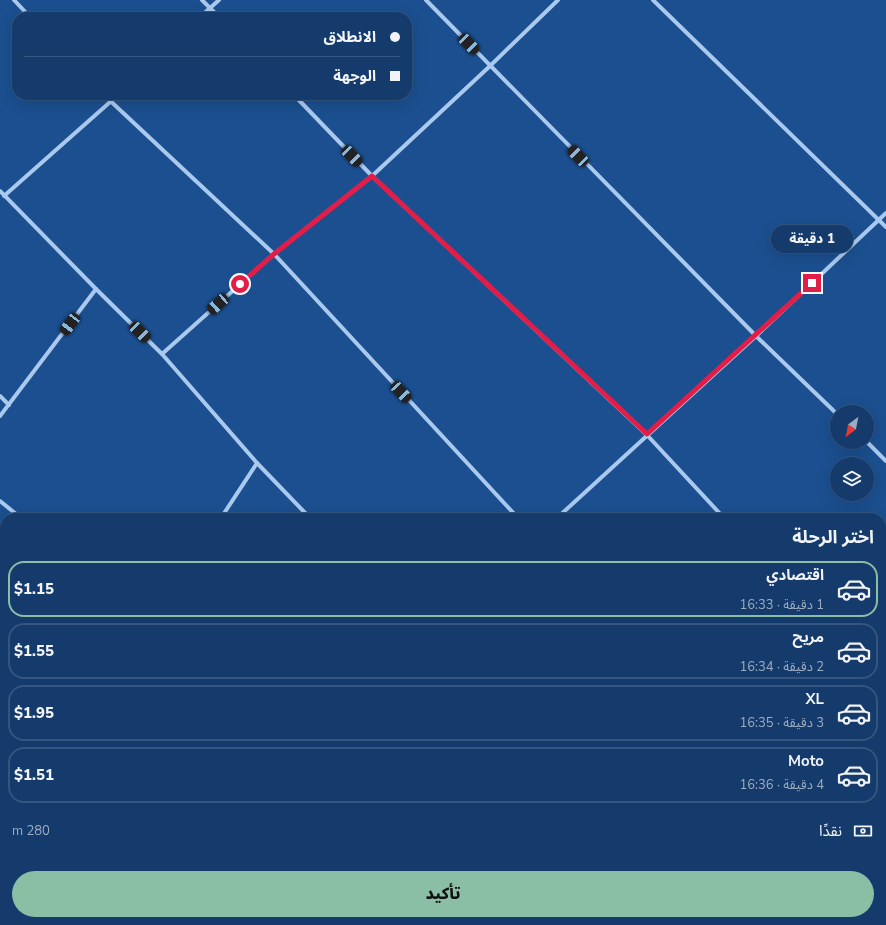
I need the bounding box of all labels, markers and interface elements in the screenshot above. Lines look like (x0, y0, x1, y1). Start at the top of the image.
text: الانطلاق (324, 27, 376, 47)
car (456, 31, 482, 57)
text: الوجهة (333, 66, 376, 86)
car (339, 143, 365, 169)
car (565, 143, 591, 169)
callout: 1 دقيقة (771, 225, 853, 253)
text: 1 دقيقة (789, 230, 835, 248)
route end (803, 274, 821, 292)
route start (231, 275, 249, 293)
car (205, 292, 231, 316)
car (58, 311, 82, 337)
car (127, 319, 153, 345)
car (388, 379, 414, 405)
north arrow (830, 405, 874, 449)
map controls (830, 405, 874, 501)
button: layers (830, 457, 874, 501)
text: اختر الرحلة (792, 525, 874, 549)
text: اقتصادي (766, 565, 824, 585)
icon: car (836, 571, 872, 607)
text: $1.15 (14, 579, 54, 599)
text: 1 دقيقة · 16:33 (739, 596, 824, 614)
text: مريح (792, 627, 824, 647)
icon: car (836, 633, 872, 669)
text: $1.55 (14, 641, 54, 661)
text: 2 دقيقة · 16:34 (739, 658, 824, 676)
text: XL (805, 689, 824, 709)
icon: car (836, 695, 872, 731)
text: $1.95 (14, 703, 54, 723)
text: 3 دقيقة · 16:35 (739, 714, 824, 732)
text: Moto (788, 751, 824, 771)
icon: car (836, 757, 872, 793)
text: $1.51 (14, 765, 54, 785)
text: 4 دقيقة · 16:36 (739, 776, 824, 794)
icon: cash (852, 820, 874, 842)
text: نقدًا (819, 821, 842, 841)
text: 280 m (12, 822, 50, 840)
button: تأكيد (12, 871, 874, 917)

